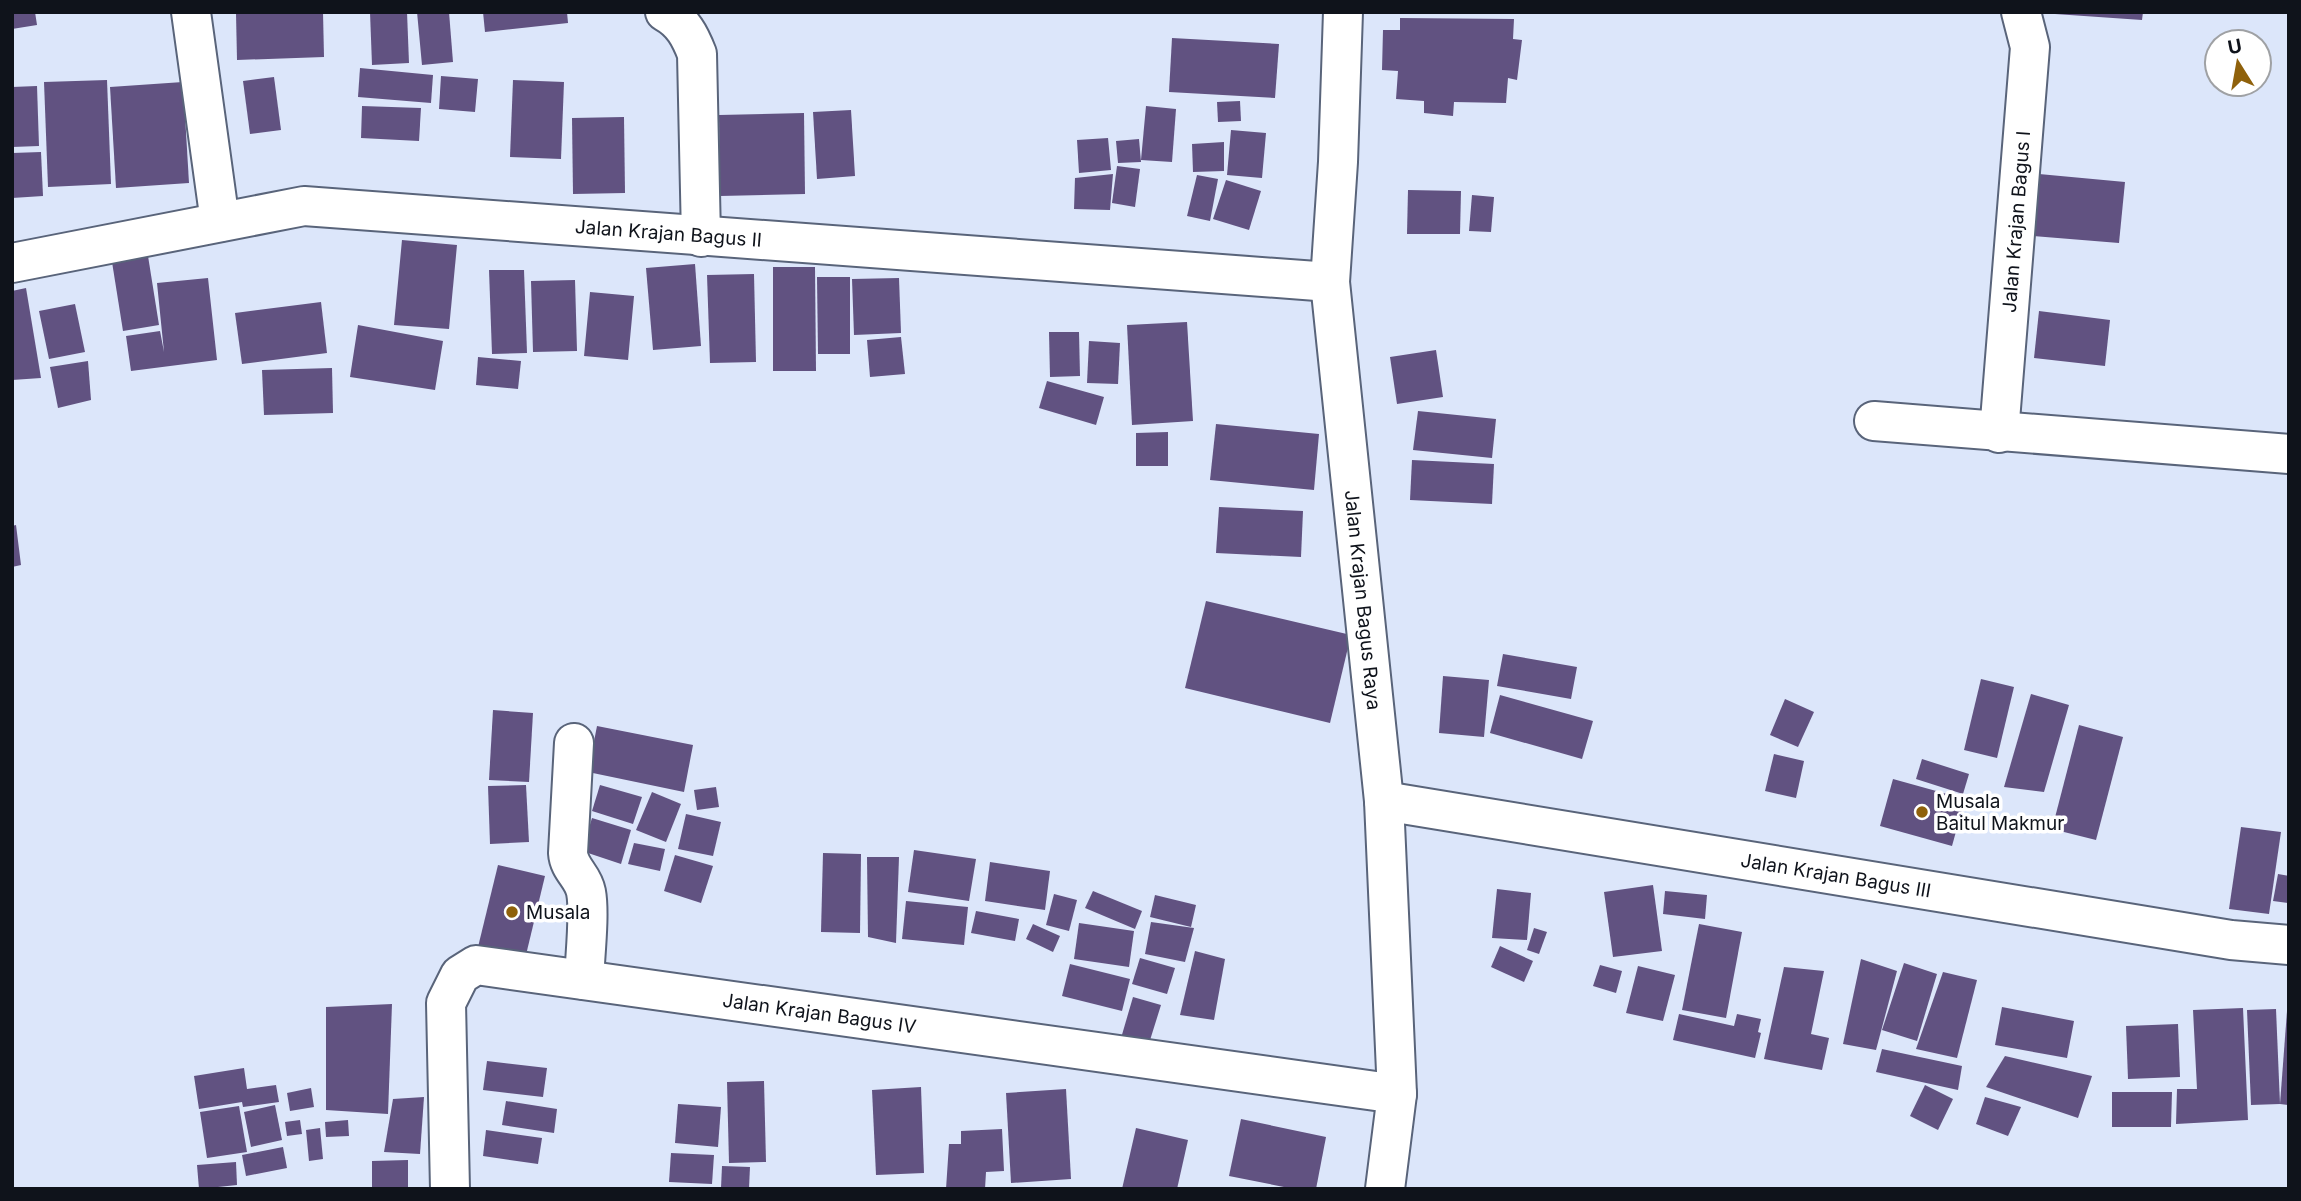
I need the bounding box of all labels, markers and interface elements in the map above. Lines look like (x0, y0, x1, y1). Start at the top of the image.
north arrow (2203, 28, 2273, 98)
text: U (2226, 34, 2244, 59)
street label: Jalan Krajan Bagus I (1997, 130, 2035, 313)
street label: Jalan Krajan Bagus II (574, 215, 763, 251)
street label: Jalan Krajan Bagus Raya (1340, 489, 1386, 711)
place label: Musala Baitul Makmur (1936, 790, 2064, 835)
marker: Musala Baitul Makmur (1914, 804, 1930, 820)
street label: Jalan Krajan Bagus III (1739, 848, 1933, 902)
place label: Musala (526, 901, 590, 924)
marker: Musala (504, 904, 520, 920)
street label: Jalan Krajan Bagus IV (721, 988, 918, 1038)

